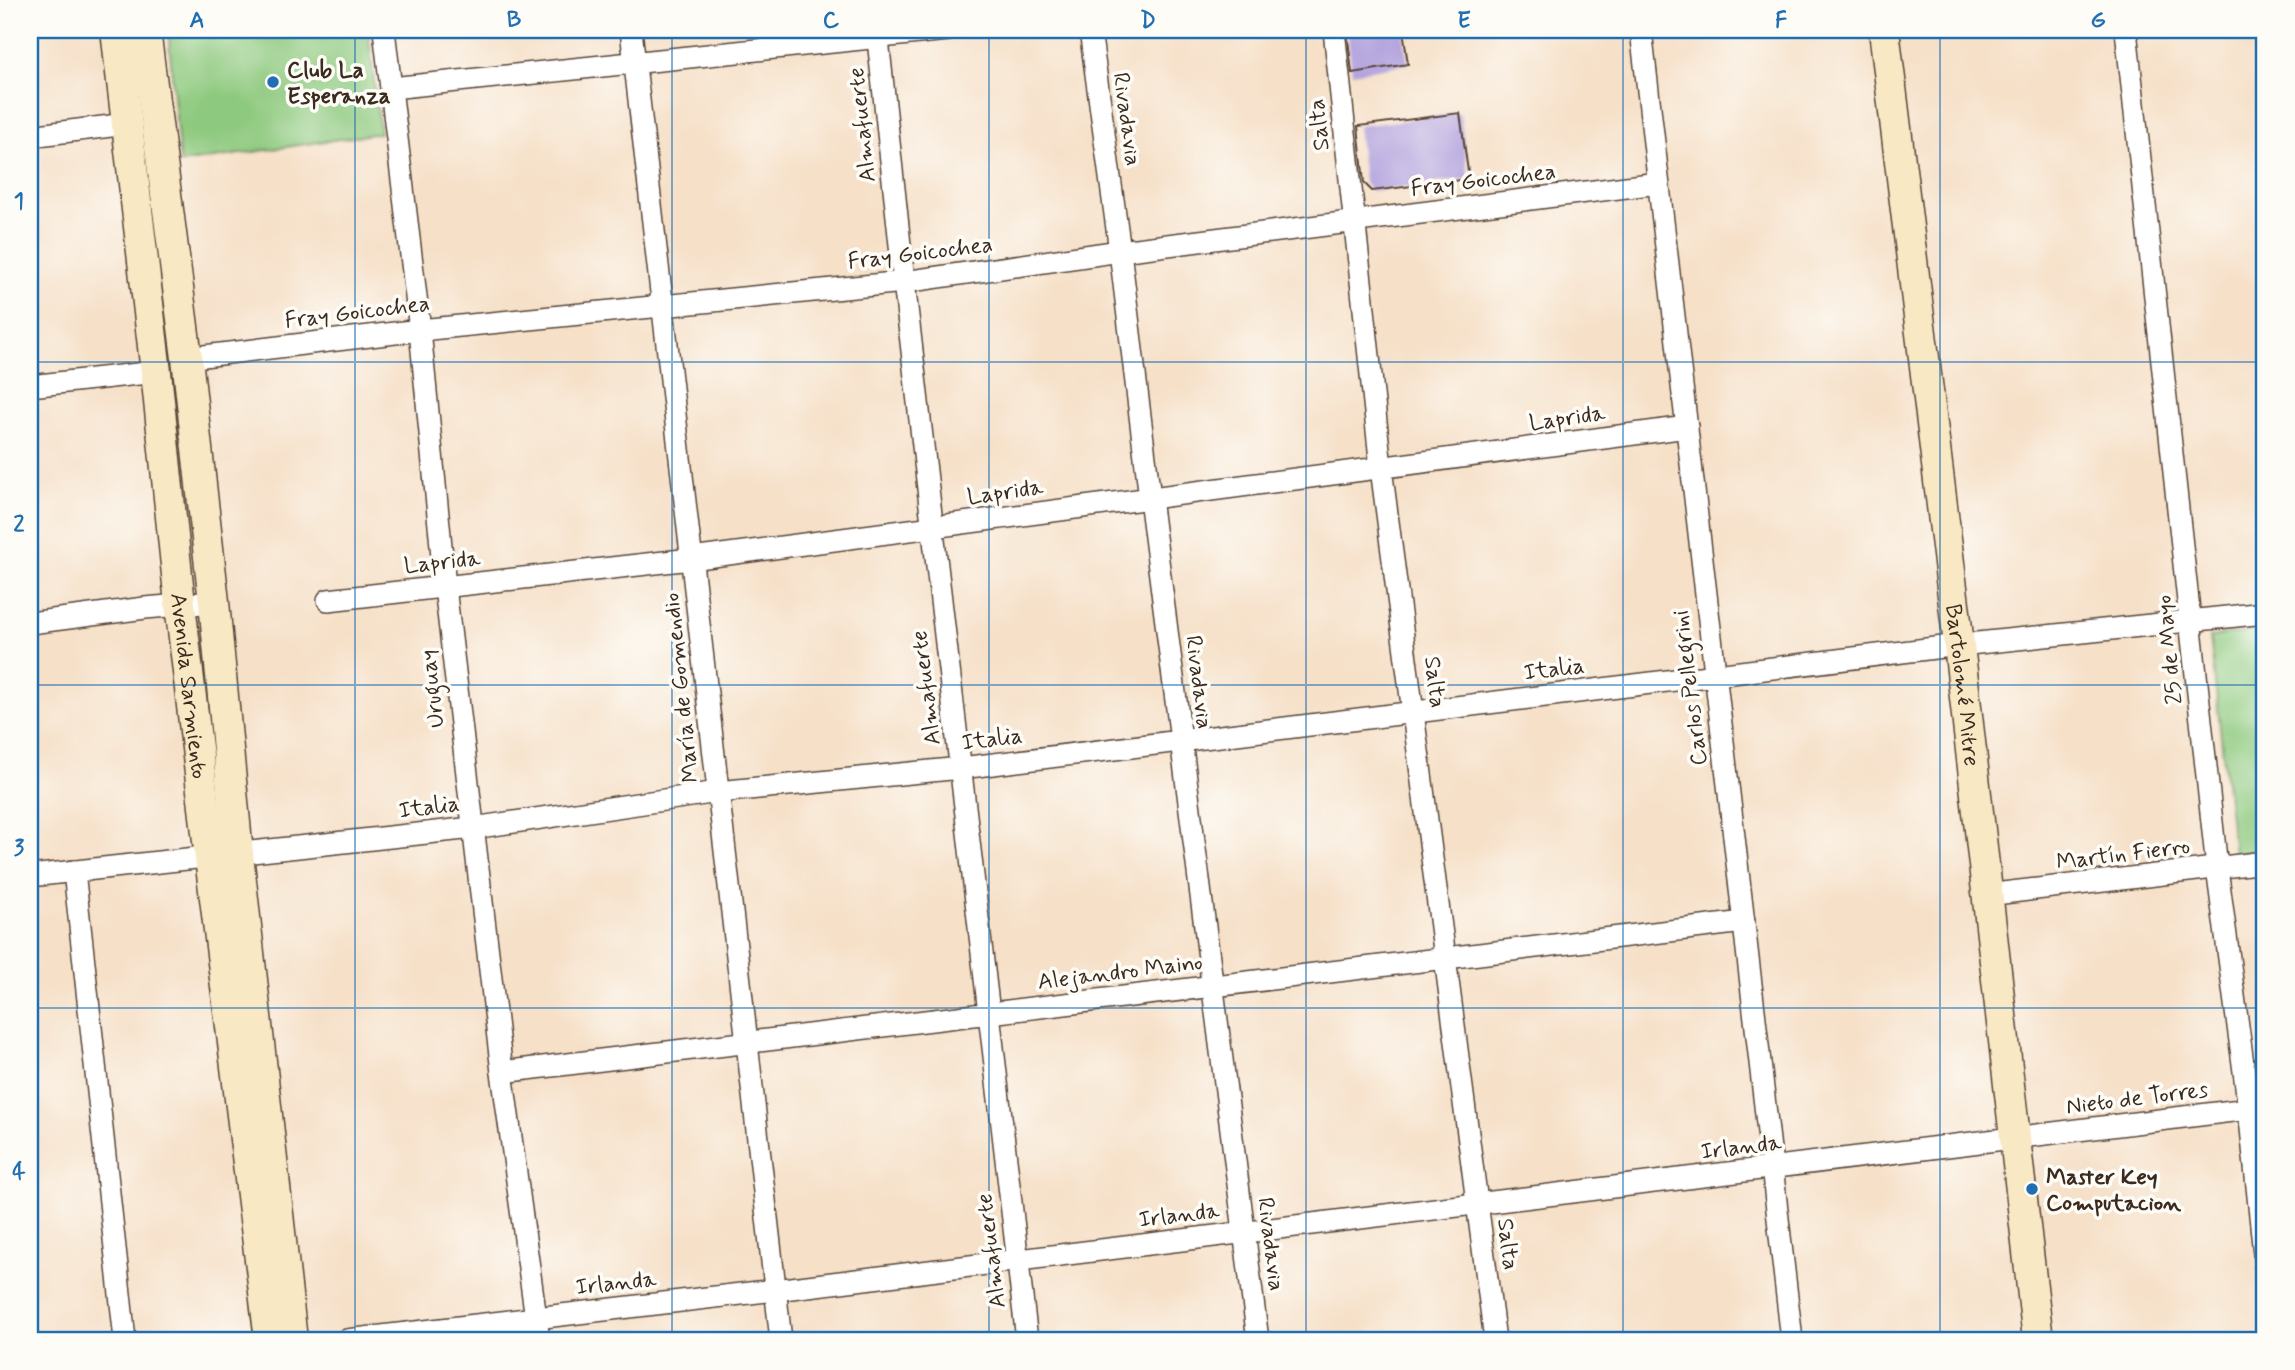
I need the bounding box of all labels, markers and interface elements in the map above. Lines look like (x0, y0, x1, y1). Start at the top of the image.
text: A (189, 6, 205, 36)
text: B (507, 6, 522, 36)
text: C (823, 6, 840, 36)
text: D (1140, 6, 1156, 36)
text: E (1457, 6, 1471, 36)
text: F (1775, 6, 1787, 36)
text: G (2090, 6, 2106, 36)
place label: Club La Esperanza (287, 56, 391, 112)
street label: Almafuerte (842, 66, 884, 184)
street label: Rivadavia (1105, 71, 1147, 168)
marker: Club La Esperanza (265, 74, 281, 90)
street label: Salta (1302, 97, 1338, 152)
street label: Fray Goicochea (1409, 157, 1557, 205)
text: 1 (14, 187, 24, 217)
street label: Fray Goicochea (846, 230, 994, 278)
street label: Fray Goicochea (283, 289, 431, 337)
street label: Laprida (1527, 399, 1607, 439)
street label: Laprida (965, 473, 1045, 513)
text: 2 (13, 510, 25, 540)
street label: Laprida (403, 544, 482, 582)
street label: María de Gomendio (657, 591, 707, 784)
street label: Avenida Sarmiento (162, 592, 214, 781)
street label: 25 de Mayo (2149, 593, 2191, 706)
street label: Bartolomé Mitre (1937, 603, 1986, 768)
street label: Carlos Pellegrini (1667, 608, 1717, 767)
street label: Almafuerte (905, 629, 949, 747)
street label: Rivadavia (1177, 634, 1219, 731)
street label: Uruguay (413, 648, 455, 730)
street label: Italia (1522, 651, 1586, 689)
street label: Salta (1416, 655, 1452, 710)
street label: Italia (960, 721, 1024, 759)
street label: Italia (397, 789, 461, 827)
street label: Martín Fierro (2055, 832, 2192, 878)
text: 3 (14, 834, 25, 864)
street label: Alejandro Maino (1036, 948, 1205, 998)
street label: Nieto de Torres (2065, 1075, 2210, 1123)
street label: Irlanda (1699, 1128, 1783, 1168)
text: 4 (12, 1157, 26, 1187)
place label: Master Key Computacion (2046, 1163, 2182, 1219)
marker: Master Key Computacion (2024, 1181, 2040, 1197)
street label: Almafuerte (970, 1192, 1014, 1310)
street label: Irlanda (1137, 1196, 1221, 1236)
street label: Rivadavia (1249, 1196, 1291, 1293)
street label: Salta (1489, 1217, 1525, 1272)
street label: Irlanda (574, 1265, 658, 1303)

